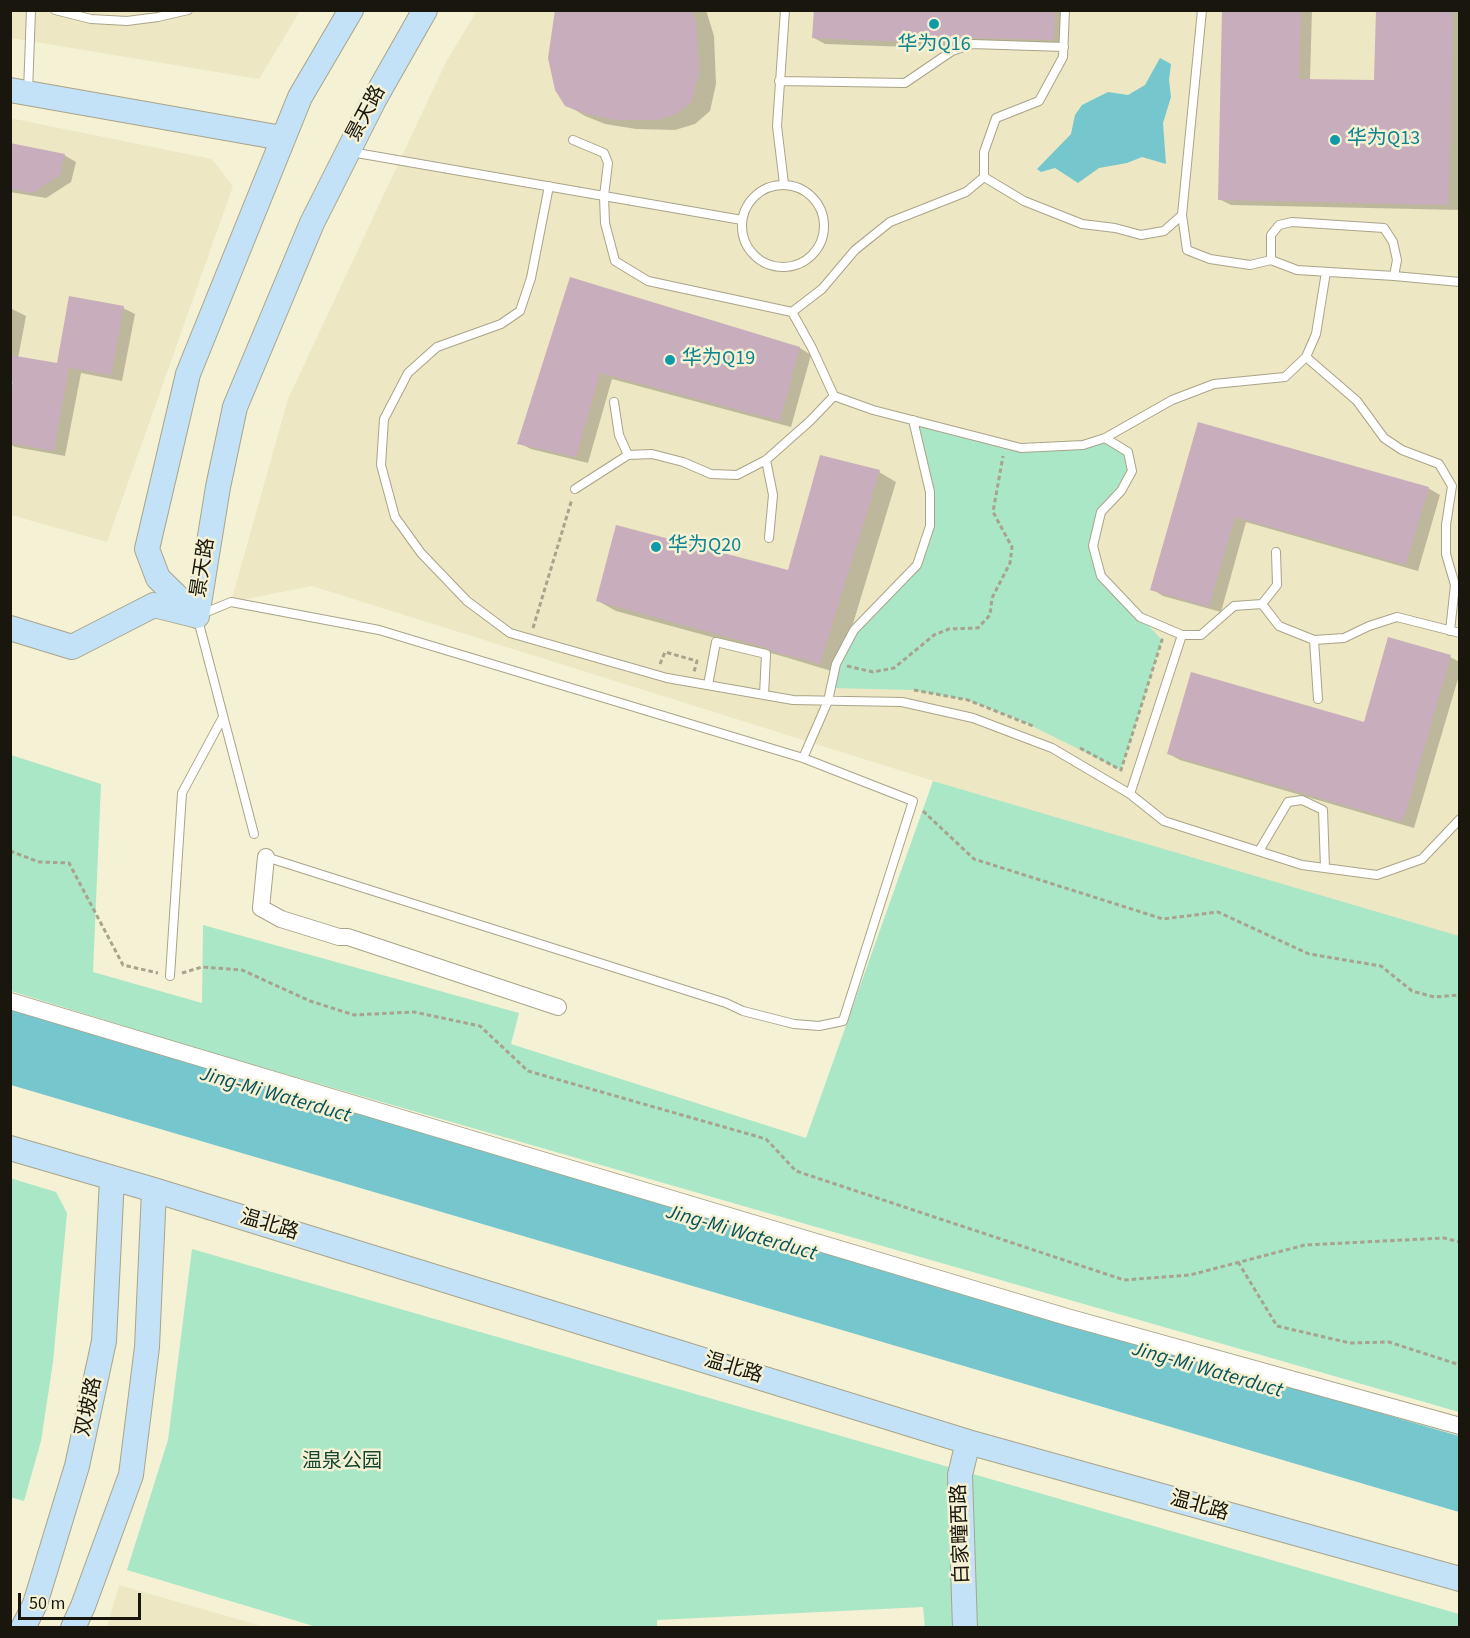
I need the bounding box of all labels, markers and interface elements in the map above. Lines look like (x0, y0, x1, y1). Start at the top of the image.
marker: 华为Q16 (927, 17, 941, 31)
place label: 华为Q16 (897, 34, 971, 58)
street label: 景天路 (342, 82, 392, 146)
place label: 华为Q13 (1347, 128, 1420, 152)
marker: 华为Q13 (1328, 133, 1342, 147)
place label: 华为Q19 (682, 348, 755, 372)
marker: 华为Q19 (663, 353, 677, 367)
place label: 华为Q20 (668, 535, 741, 559)
street label: 景天路 (187, 536, 221, 600)
marker: 华为Q20 (649, 540, 663, 554)
water label: Jing-Mi Waterduct (197, 1062, 353, 1130)
water label: Jing-Mi Waterduct (663, 1200, 819, 1268)
street label: 温北路 (237, 1206, 301, 1246)
water label: Jing-Mi Waterduct (1129, 1337, 1285, 1405)
street label: 温北路 (701, 1349, 765, 1389)
street label: 双坡路 (72, 1375, 108, 1439)
park label: 温泉公园 (302, 1451, 382, 1475)
street label: 白家疃西路 (948, 1484, 976, 1584)
street label: 温北路 (1167, 1487, 1231, 1527)
scale bar (21, 1581, 144, 1619)
text: 50 m (29, 1591, 65, 1616)

